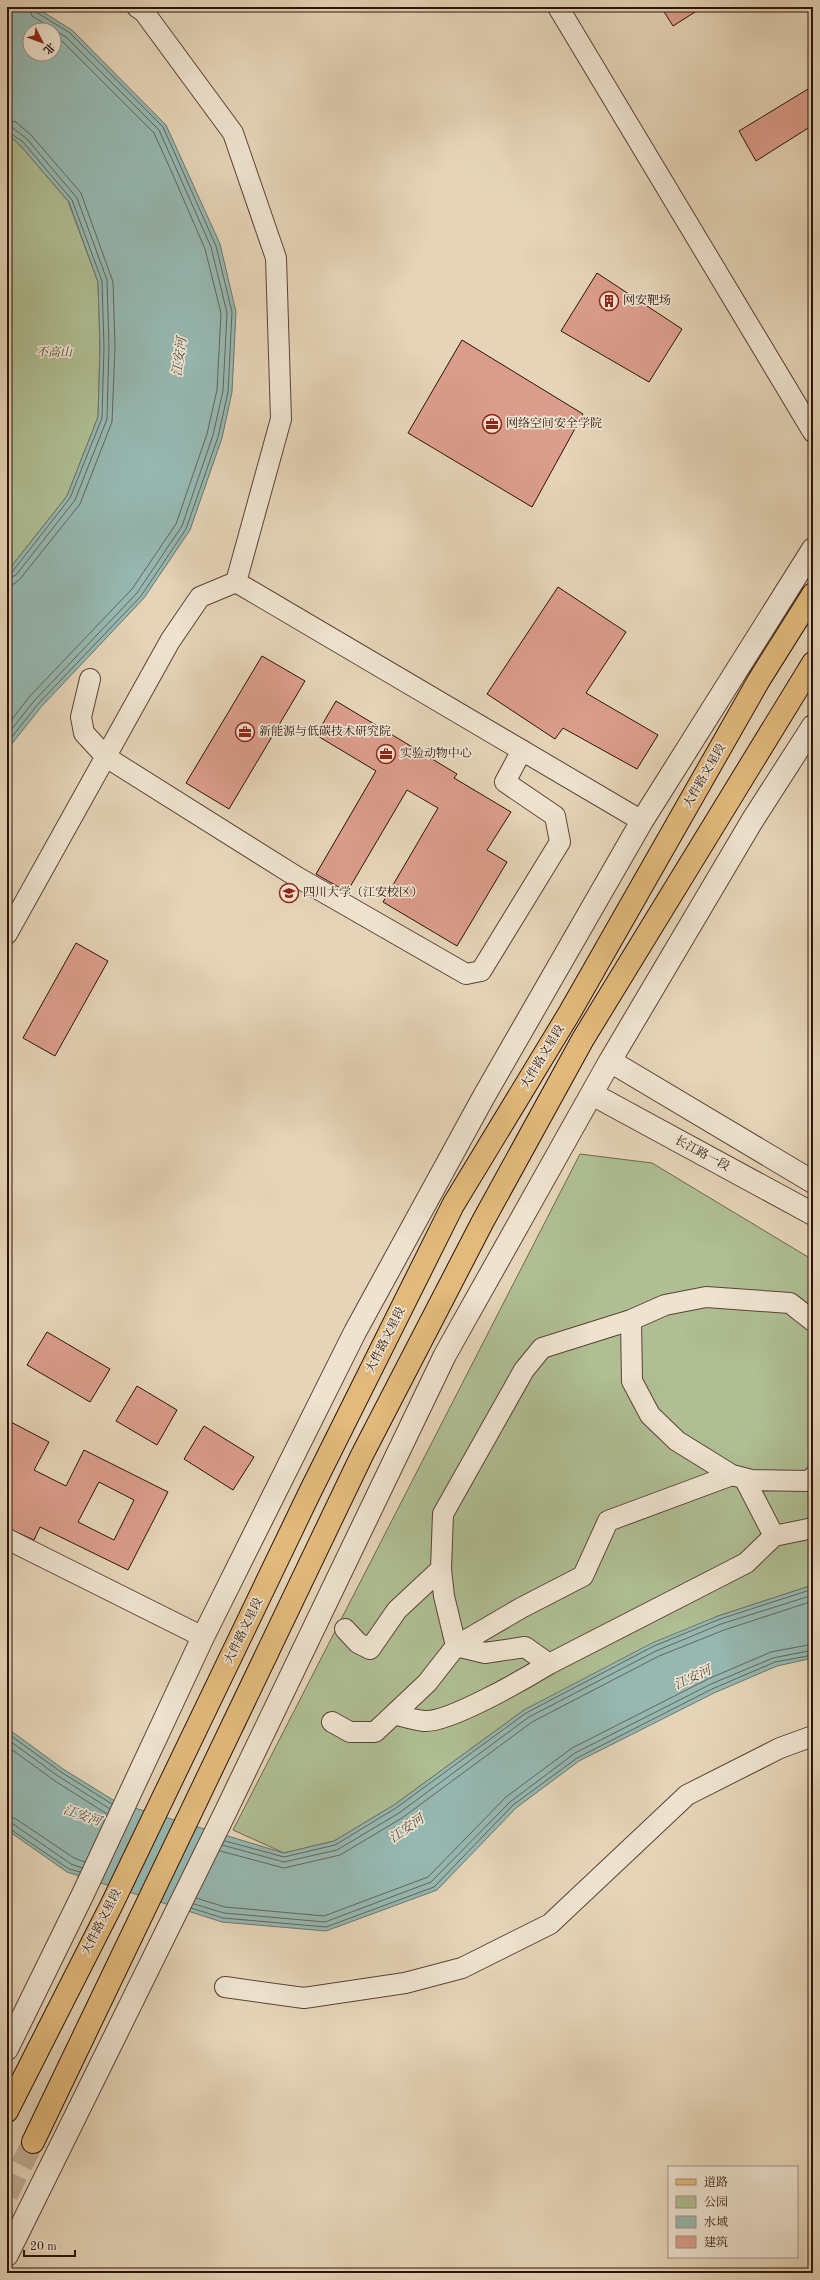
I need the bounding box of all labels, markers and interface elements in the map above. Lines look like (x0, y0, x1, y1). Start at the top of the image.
north arrow (22, 22, 62, 62)
text: 北 (41, 40, 57, 56)
building icon: 网安靶场 (598, 290, 620, 312)
place label: 网安靶场 (623, 293, 671, 307)
water label: 江安河 (170, 335, 189, 377)
park label: 不高山 (36, 345, 73, 359)
office icon: 网络空间安全学院 (481, 413, 503, 435)
place label: 网络空间安全学院 (506, 416, 602, 430)
office icon: 新能源与低碳技术研究院 (234, 721, 256, 743)
place label: 新能源与低碳技术研究院 (259, 724, 391, 738)
street label: 大件路文星段 (680, 741, 728, 810)
office icon: 实验动物中心 (375, 743, 397, 765)
place label: 实验动物中心 (400, 746, 472, 760)
school or university icon: 四川大学（江安校区） (278, 882, 300, 904)
place label: 四川大学（江安校区） (303, 885, 423, 899)
street label: 大件路文星段 (518, 1022, 567, 1091)
street label: 长江路一段 (673, 1133, 732, 1173)
street label: 大件路文星段 (363, 1304, 408, 1375)
street label: 大件路文星段 (221, 1595, 265, 1666)
water label: 江安河 (672, 1662, 715, 1692)
water label: 江安河 (61, 1803, 105, 1829)
water label: 江安河 (387, 1811, 428, 1846)
street label: 大件路文星段 (79, 1886, 124, 1957)
legend (668, 2166, 798, 2258)
text: 道路 (704, 2175, 728, 2189)
text: 公园 (704, 2196, 728, 2209)
text: 水域 (704, 2215, 728, 2229)
scale bar (24, 2232, 75, 2258)
text: 建筑 (704, 2235, 728, 2249)
text: 20 m (30, 2241, 57, 2253)

